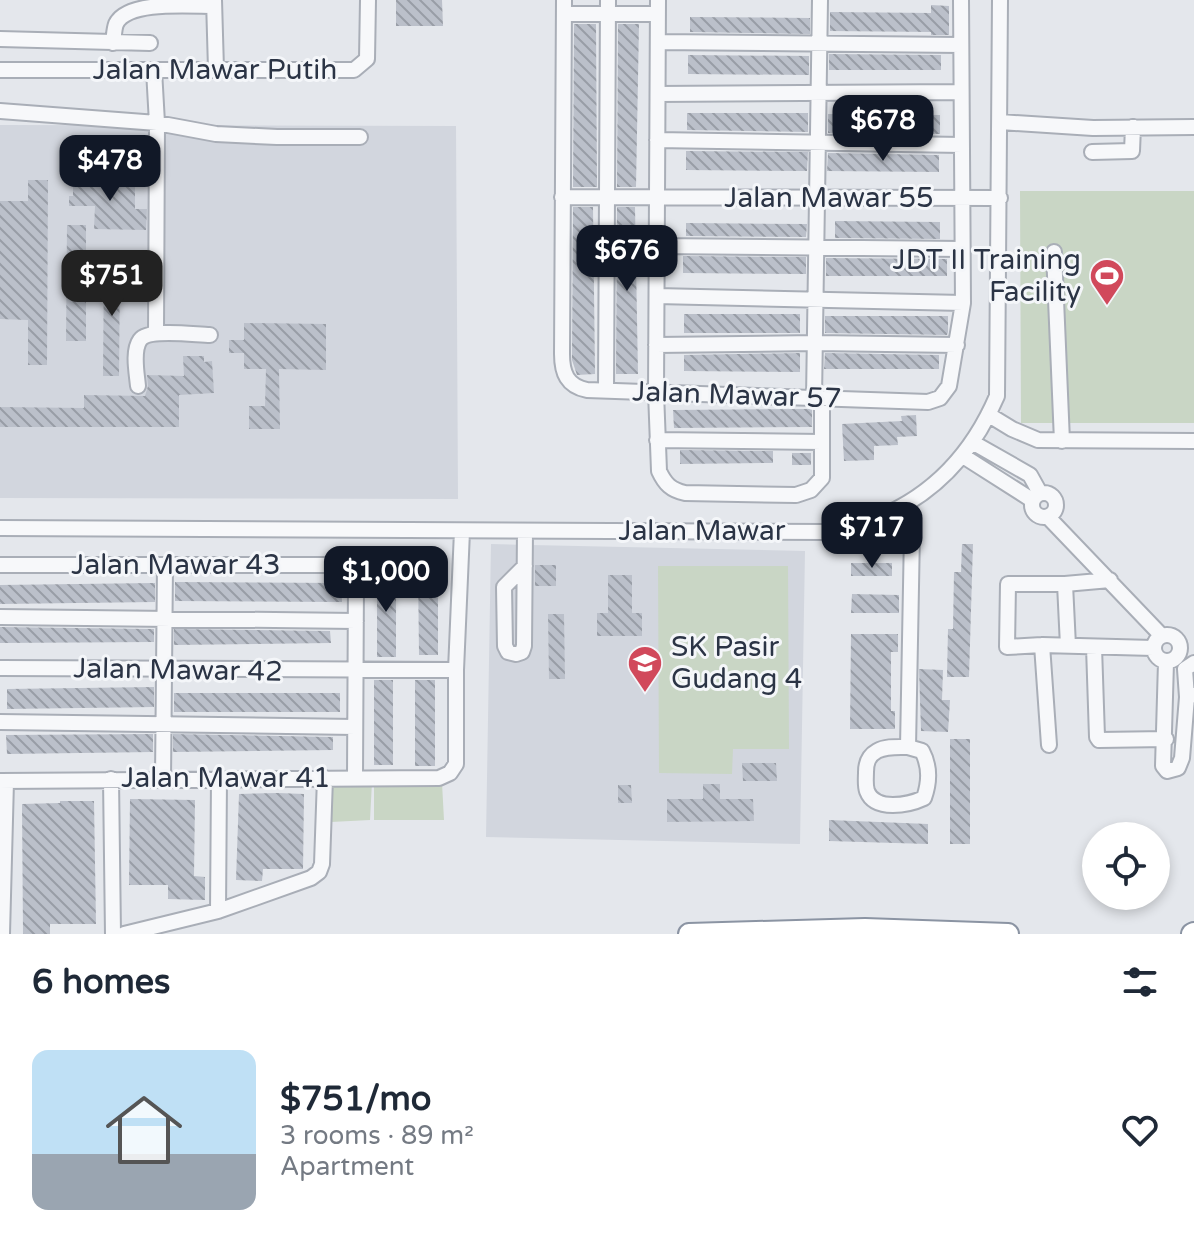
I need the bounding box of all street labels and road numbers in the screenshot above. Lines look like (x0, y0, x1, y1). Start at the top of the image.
street label: Jalan Mawar Putih (93, 53, 337, 87)
street label: Jalan Mawar 55 (724, 181, 934, 215)
street label: Jalan Mawar 57 (632, 374, 842, 416)
street label: Jalan Mawar (619, 514, 786, 548)
street label: Jalan Mawar 43 (71, 548, 281, 582)
street label: Jalan Mawar 42 (73, 651, 283, 689)
street label: Jalan Mawar 41 (121, 761, 331, 795)

